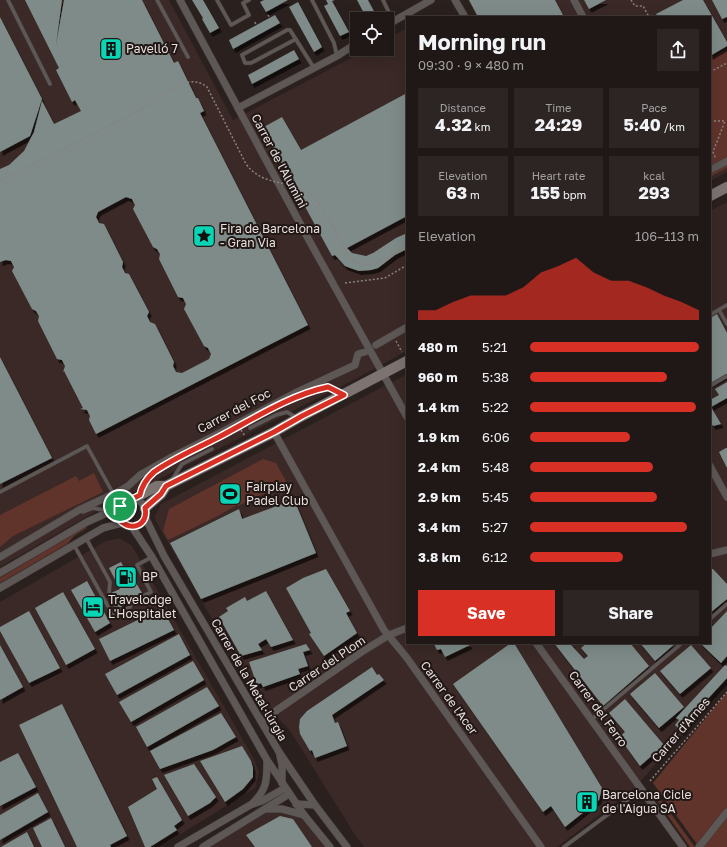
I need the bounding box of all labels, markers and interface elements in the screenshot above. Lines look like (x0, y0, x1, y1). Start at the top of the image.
map controls (350, 12, 394, 56)
button: locate (350, 12, 394, 56)
text: Morning run (418, 28, 546, 55)
button: share (657, 29, 699, 71)
building icon: Pavelló 7 (98, 36, 124, 62)
place label: Pavelló 7 (126, 41, 178, 56)
text: 09:30 · 9 × 480 m (418, 57, 524, 73)
text: Distance (440, 101, 486, 114)
text: Time (546, 101, 571, 114)
text: Pace (641, 101, 667, 114)
street label: Carrer de l'Alumini (248, 111, 311, 210)
text: 4.32 (435, 114, 472, 135)
text: 24:29 (535, 114, 582, 135)
text: 5:40 (623, 114, 661, 135)
text: km (472, 120, 491, 133)
text: /km (661, 120, 685, 133)
text: Elevation (438, 169, 487, 182)
text: Heart rate (532, 169, 585, 182)
text: kcal (643, 169, 665, 182)
text: 63 (446, 182, 467, 203)
text: 155 (531, 182, 560, 203)
text: 293 (638, 182, 670, 203)
text: m (467, 188, 480, 201)
text: bpm (560, 188, 586, 201)
place label: Fira de Barcelona - Gran Via (220, 221, 320, 250)
place icon: Fira de Barcelona - Gran Via (191, 223, 217, 249)
text: Elevation (418, 228, 476, 244)
text: 106–113 m (635, 228, 699, 244)
text: 480 m (418, 339, 458, 355)
text: 5:21 (482, 339, 507, 355)
text: 960 m (418, 369, 458, 385)
text: 5:38 (482, 369, 509, 385)
street label: Carrer del Foc (195, 385, 273, 436)
text: 1.4 km (418, 399, 459, 415)
text: 5:22 (482, 399, 509, 415)
text: 1.9 km (418, 429, 459, 445)
text: 6:06 (482, 429, 510, 445)
text: 2.4 km (418, 459, 460, 475)
text: 5:48 (482, 459, 509, 475)
place label: Fairplay Padel Club (246, 479, 308, 508)
sports icon: Fairplay Padel Club (217, 481, 243, 507)
pin (103, 489, 137, 523)
text: 2.9 km (418, 489, 461, 505)
text: 5:45 (482, 489, 509, 505)
icon: arrive (109, 495, 131, 517)
text: 3.4 km (418, 519, 460, 535)
text: 5:27 (482, 519, 508, 535)
text: 3.8 km (418, 549, 461, 565)
text: 6:12 (482, 549, 508, 565)
fuel station icon: BP (113, 564, 139, 590)
place label: BP (142, 569, 158, 584)
button: Save (418, 590, 555, 636)
button: Share (563, 590, 699, 636)
place label: Travelodge L'Hospitalet (108, 592, 177, 621)
hotel icon: Travelodge L'Hospitalet (80, 594, 106, 620)
street label: Carrer de la Metal·lúrgia (208, 616, 291, 744)
street label: Carrer del Plom (285, 632, 368, 695)
street label: Carrer de l'Acer (418, 658, 481, 738)
street label: Carrer del Ferro (566, 668, 631, 750)
street label: Carrer d'Arnes (648, 694, 713, 765)
place label: Barcelona Cicle de l'Aigua SA (602, 787, 692, 816)
building icon: Barcelona Cicle de l'Aigua SA (574, 789, 600, 815)

